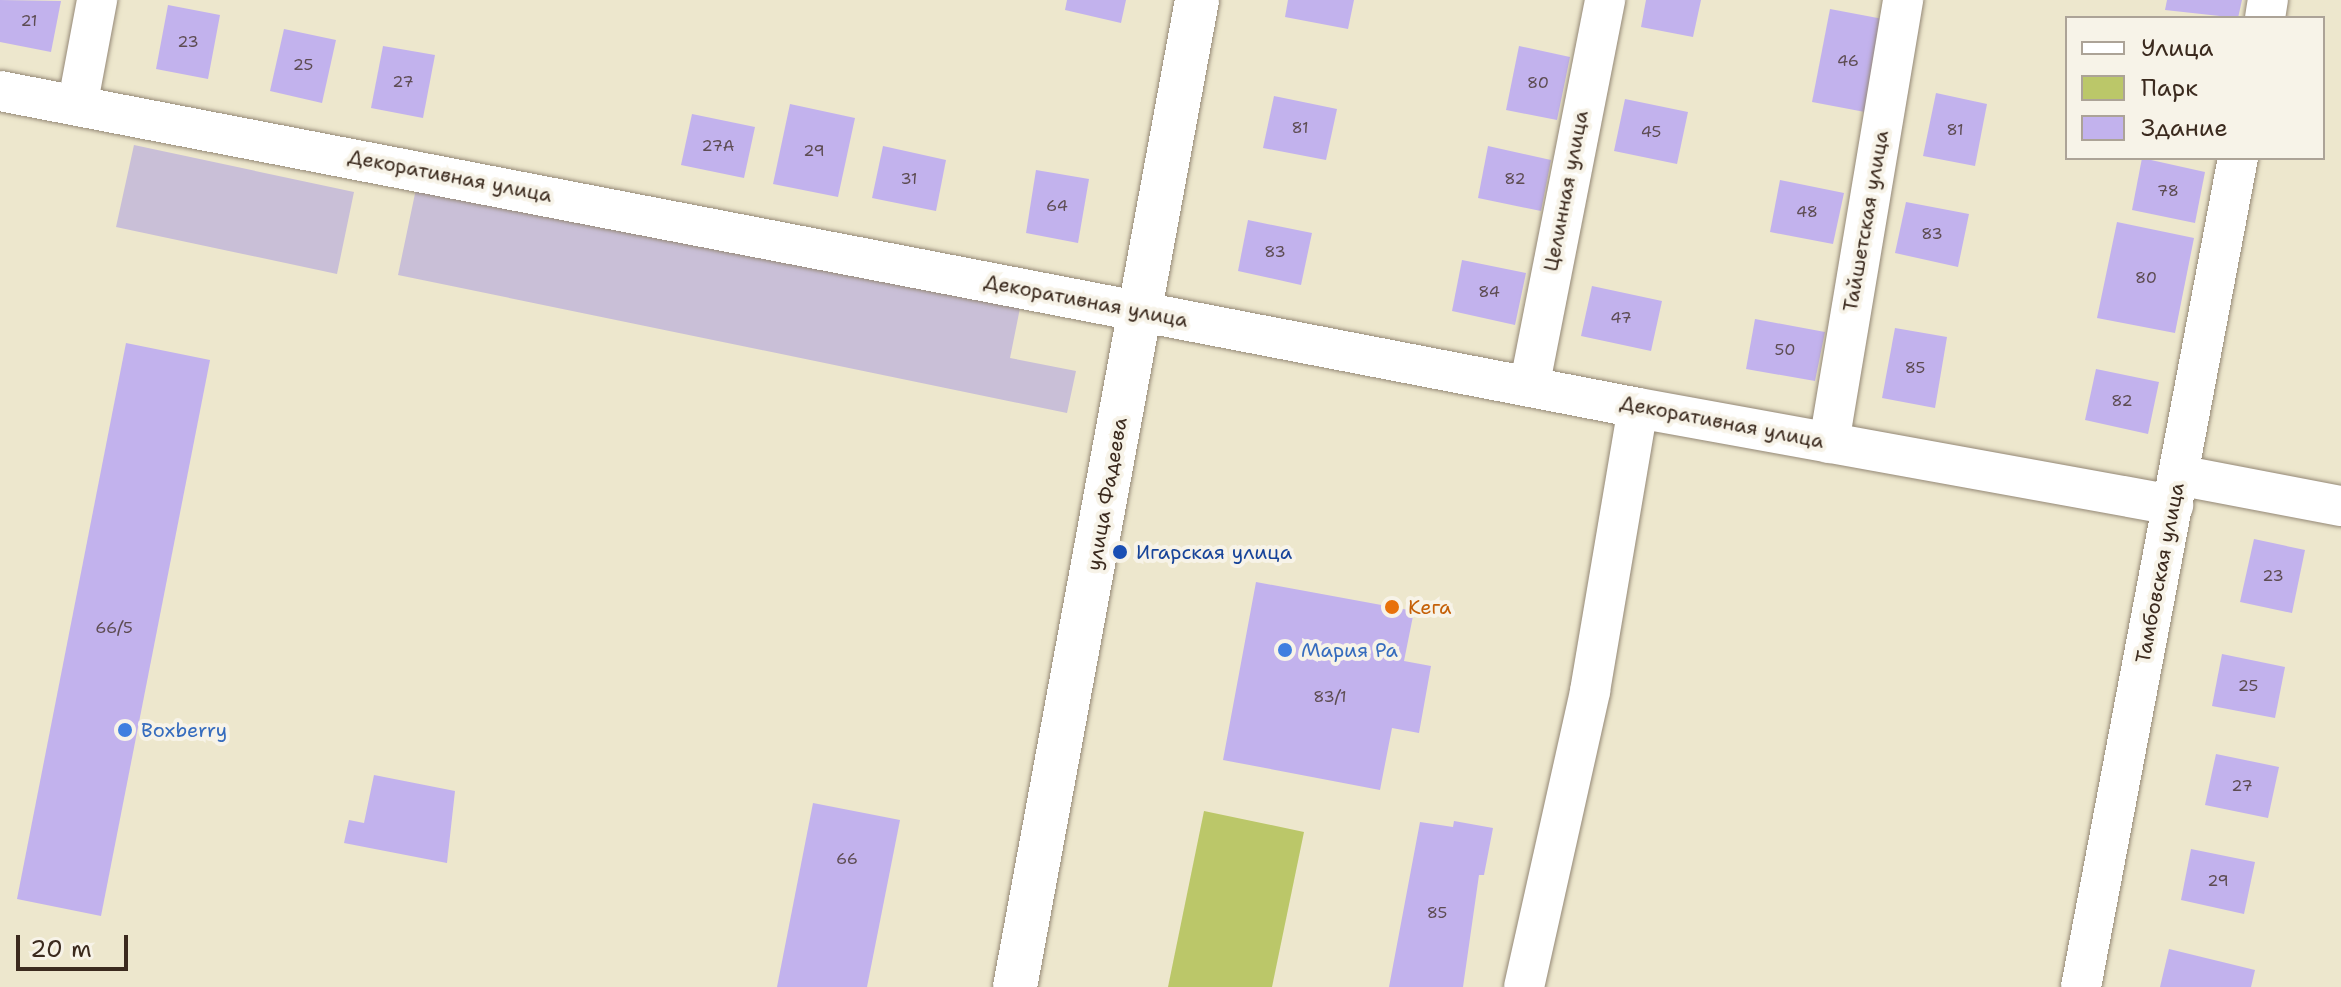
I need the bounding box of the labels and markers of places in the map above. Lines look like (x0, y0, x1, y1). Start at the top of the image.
place label: Игарская улица (1136, 540, 1292, 564)
marker: Игарская улица (1111, 543, 1129, 561)
place label: Кега (1408, 595, 1452, 619)
marker: Кега (1383, 598, 1401, 616)
place label: Мария Ра (1301, 638, 1398, 662)
marker: Мария Ра (1276, 641, 1294, 659)
place label: Boxberry (141, 718, 227, 742)
marker: Boxberry (116, 721, 134, 739)

